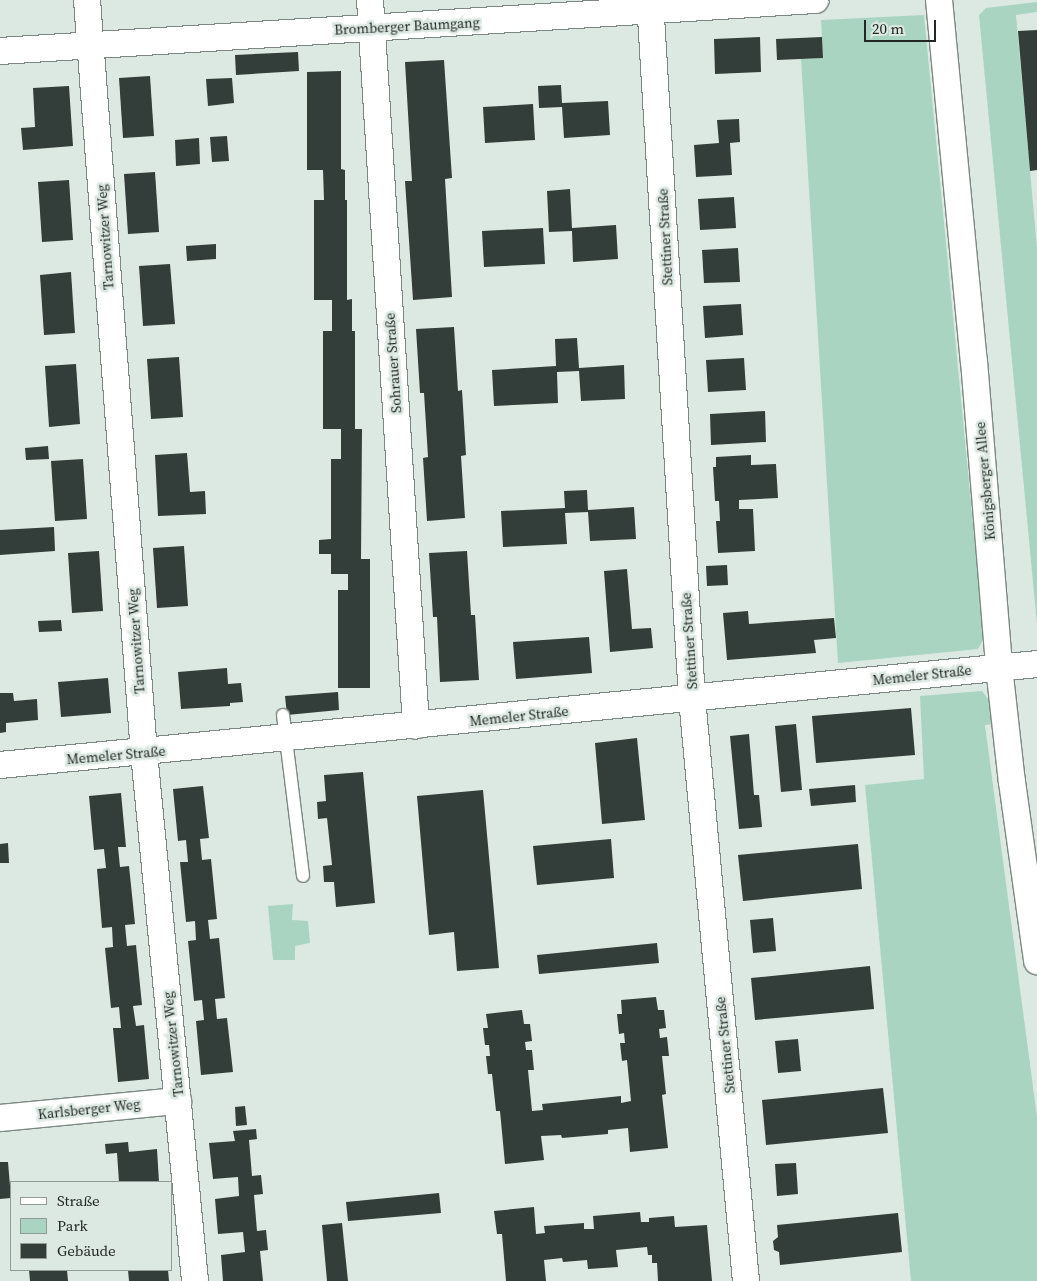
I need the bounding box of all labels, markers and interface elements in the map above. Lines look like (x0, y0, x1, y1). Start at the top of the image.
scale bar (867, 10, 940, 42)
street label: Bromberger Baumgang (334, 14, 480, 38)
text: 20 m (872, 18, 904, 39)
street label: Tarnowitzer Weg (93, 184, 117, 290)
street label: Stettiner Straße (654, 188, 676, 286)
street label: Sohrauer Straße (381, 312, 405, 414)
street label: Königsberger Allee (971, 421, 999, 541)
street label: Tarnowitzer Weg (124, 588, 148, 694)
street label: Stettiner Straße (677, 592, 701, 690)
street label: Memeler Straße (872, 661, 972, 689)
street label: Memeler Straße (469, 702, 569, 730)
street label: Memeler Straße (66, 742, 166, 768)
street label: Tarnowitzer Weg (159, 990, 187, 1098)
street label: Stettiner Straße (712, 996, 738, 1094)
street label: Karlsberger Weg (37, 1095, 141, 1123)
legend (10, 1181, 172, 1271)
text: Straße (57, 1190, 100, 1211)
text: Park (57, 1215, 88, 1236)
text: Gebäude (57, 1240, 116, 1261)

